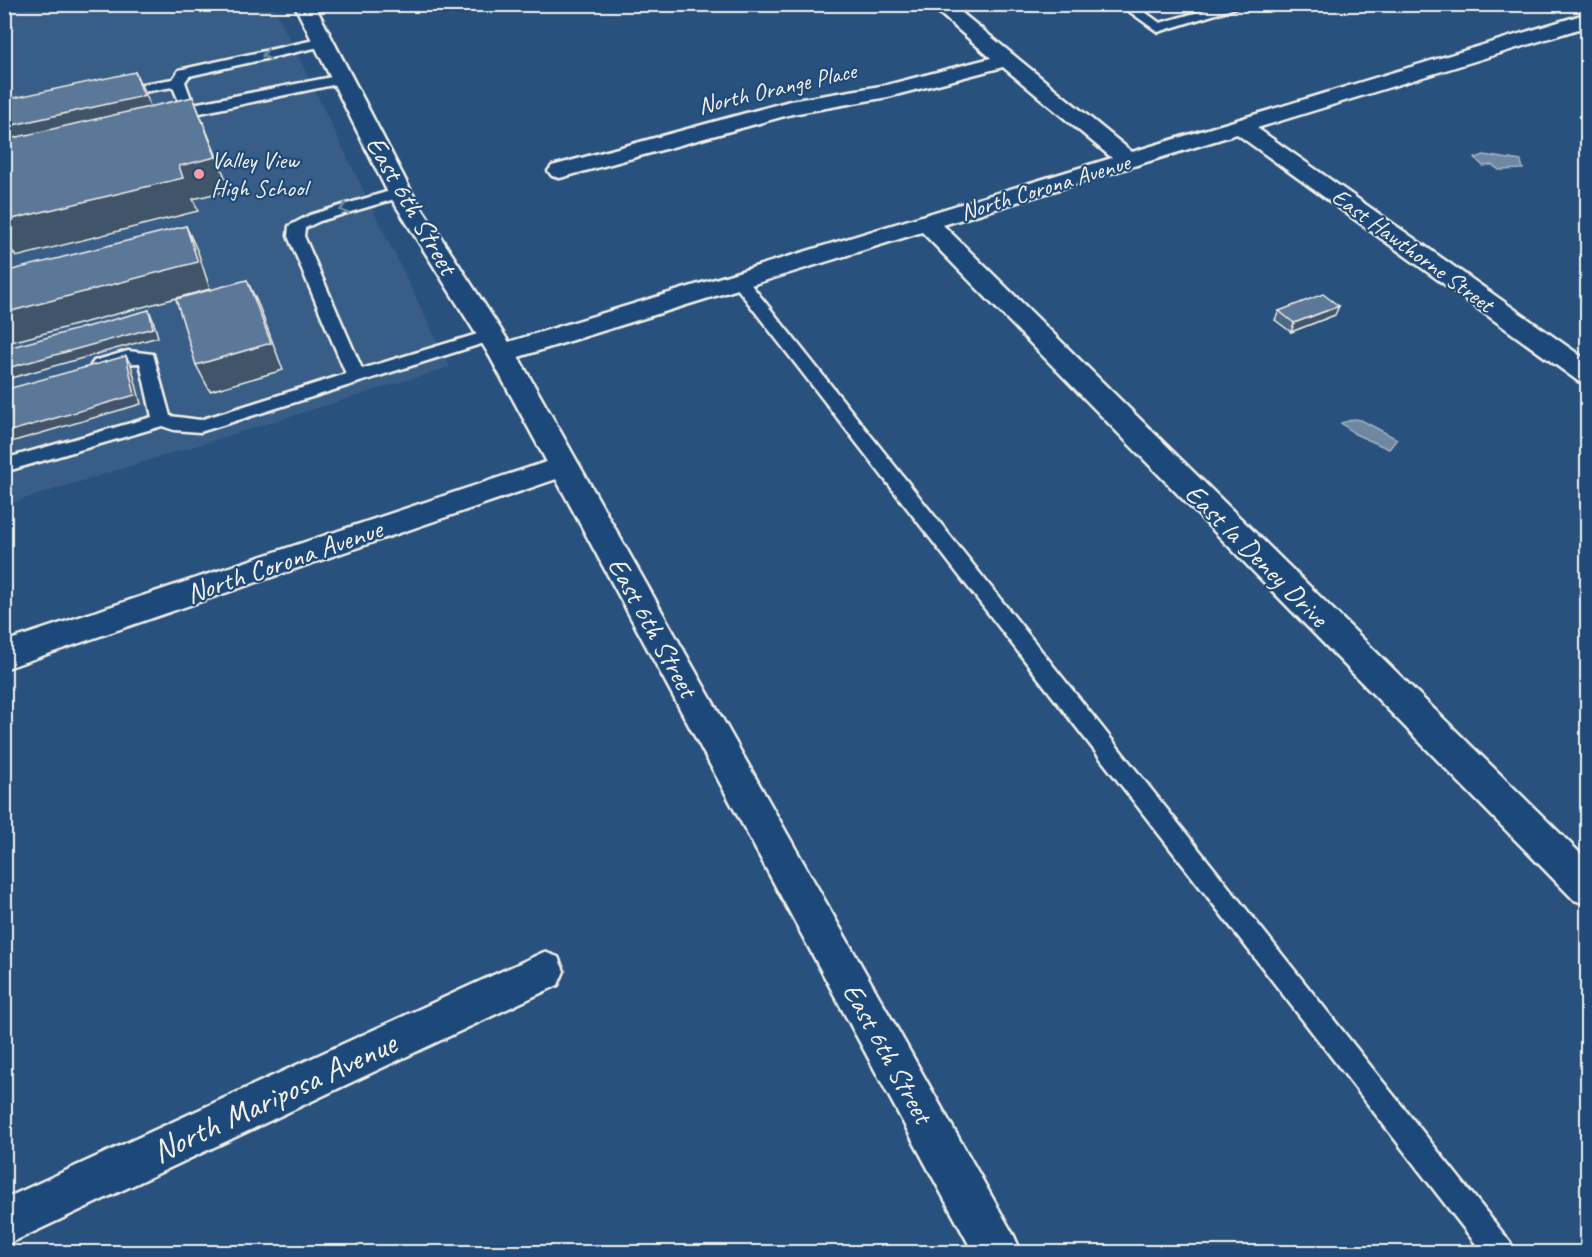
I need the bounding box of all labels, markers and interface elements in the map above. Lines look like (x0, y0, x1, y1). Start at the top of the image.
one-way arrow (261, 47, 271, 60)
street label: North Orange Place (695, 55, 861, 121)
street label: East 6th Street (358, 129, 467, 283)
place label: Valley View High School (211, 145, 311, 203)
street label: North Corona Avenue (957, 146, 1135, 227)
marker: Valley View High School (192, 167, 206, 181)
street label: East Hawthorne Street (1326, 181, 1501, 320)
one-way arrow (339, 202, 350, 214)
street label: East la Deney Drive (1178, 476, 1337, 635)
street label: North Corona Avenue (181, 510, 388, 611)
street label: East 6th Street (600, 551, 707, 705)
street label: East 6th Street (835, 977, 942, 1131)
street label: North Mariposa Avenue (145, 1021, 405, 1172)

